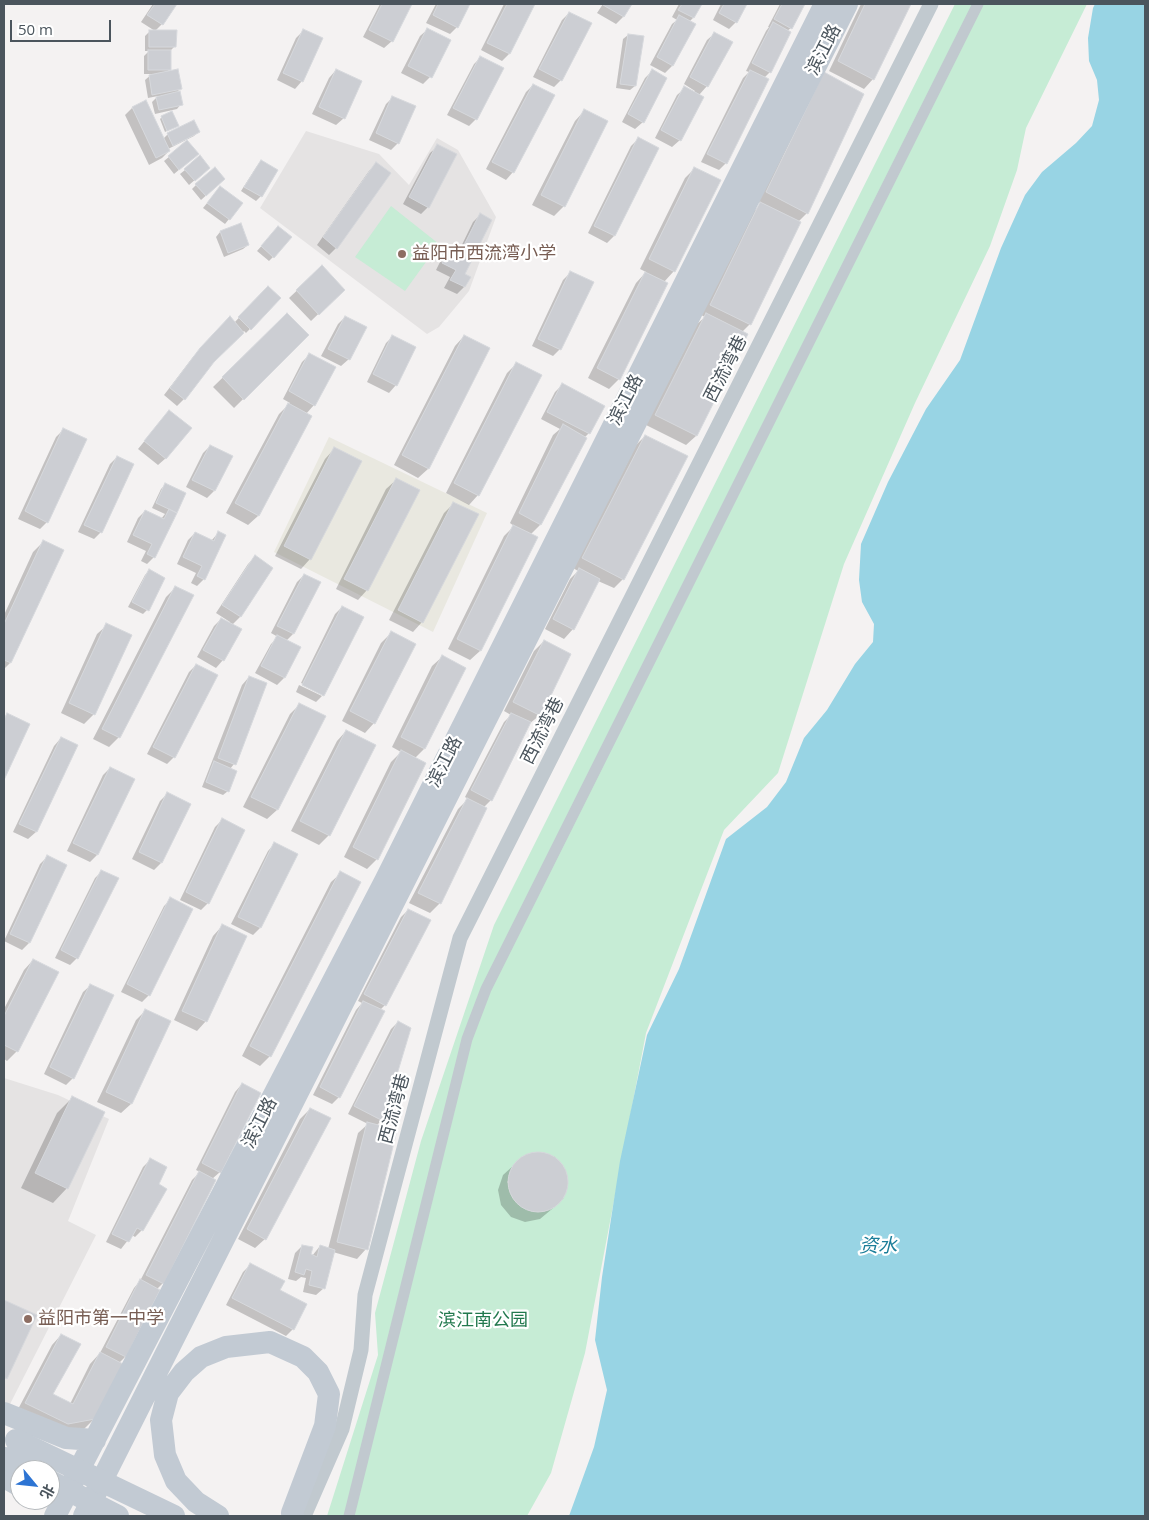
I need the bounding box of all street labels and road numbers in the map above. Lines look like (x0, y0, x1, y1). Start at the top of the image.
street label: 滨江路 (802, 21, 846, 79)
street label: 西流湾巷 (700, 332, 752, 406)
street label: 滨江路 (604, 371, 648, 429)
street label: 西流湾巷 (517, 694, 569, 768)
street label: 滨江路 (423, 733, 467, 791)
street label: 西流湾巷 (375, 1071, 415, 1147)
street label: 滨江路 (238, 1094, 282, 1152)

